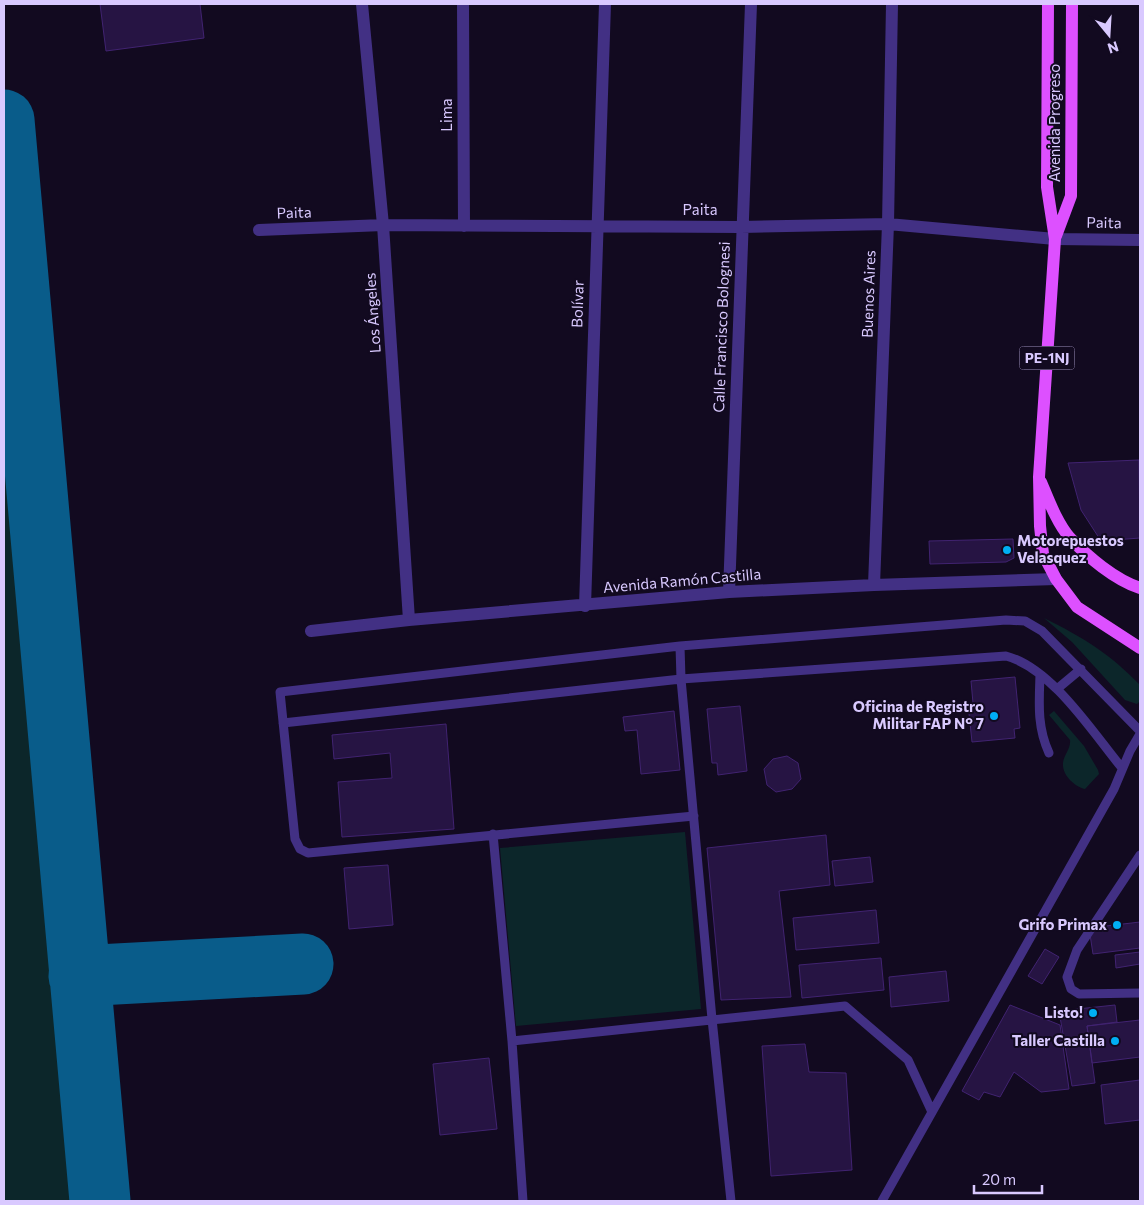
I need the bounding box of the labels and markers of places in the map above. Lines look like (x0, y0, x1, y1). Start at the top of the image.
place label: Motorepuestos Velasquez (1017, 531, 1124, 566)
marker: Motorepuestos Velasquez (1001, 544, 1013, 556)
place label: Oficina de Registro Militar FAP N° 7 (853, 697, 984, 732)
marker: Oficina de Registro Militar FAP N° 7 (988, 710, 1000, 722)
place label: Grifo Primax (1018, 915, 1107, 933)
marker: Grifo Primax (1111, 919, 1123, 931)
place label: Listo! (1044, 1003, 1083, 1021)
marker: Listo! (1087, 1007, 1099, 1019)
place label: Taller Castilla (1012, 1031, 1105, 1049)
marker: Taller Castilla (1109, 1035, 1121, 1047)

